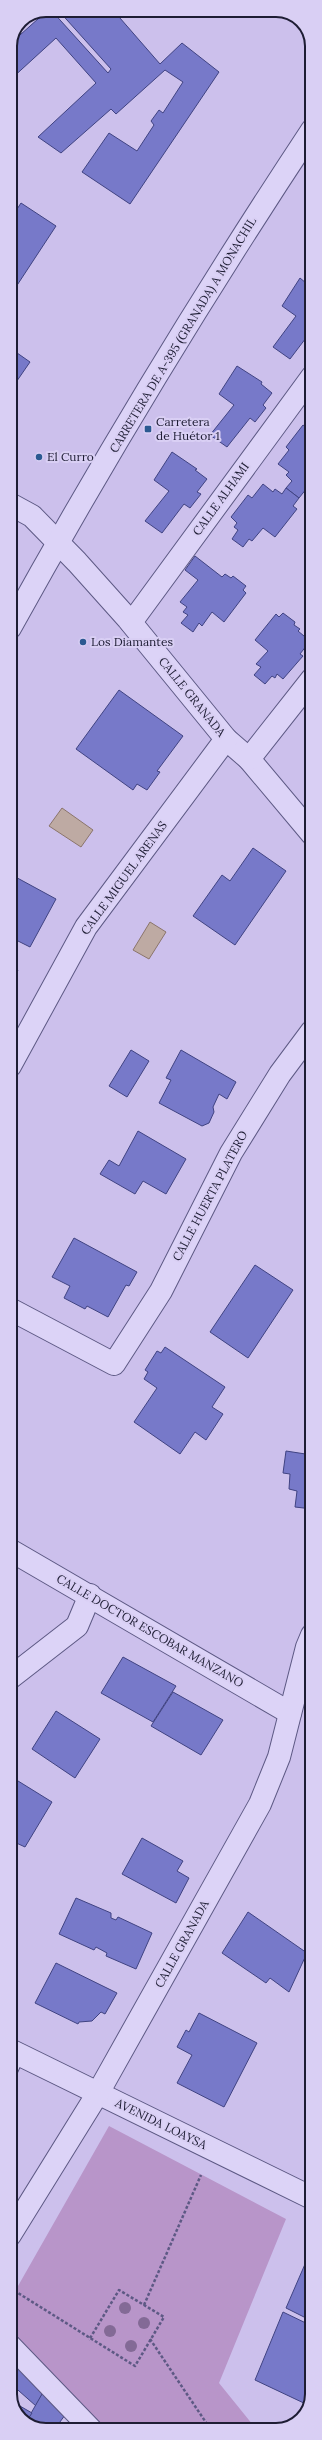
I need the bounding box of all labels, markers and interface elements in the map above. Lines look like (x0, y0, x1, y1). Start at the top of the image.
street label: CARRETERA DE A-395 (GRANADA) A MONACHIL (106, 214, 260, 456)
place label: Carretera de Huétor 1 (156, 414, 220, 443)
marker: Carretera de Huétor 1 (143, 424, 153, 434)
place label: El Curro (47, 449, 94, 464)
marker: El Curro (34, 452, 44, 462)
street label: CALLE ALHAMI (189, 459, 252, 538)
place label: Los Diamantes (91, 634, 173, 649)
marker: Los Diamantes (78, 637, 88, 647)
street label: CALLE GRANADA (156, 654, 229, 740)
street label: CALLE MIGUEL ARENAS (77, 818, 170, 937)
street label: CALLE HUERTA PLATERO (169, 1128, 250, 1264)
street label: CALLE DOCTOR ESCOBAR MANZANO (54, 1571, 246, 1690)
street label: CALLE GRANADA (151, 1897, 212, 1990)
street label: AVENIDA LOAYSA (112, 2094, 210, 2152)

